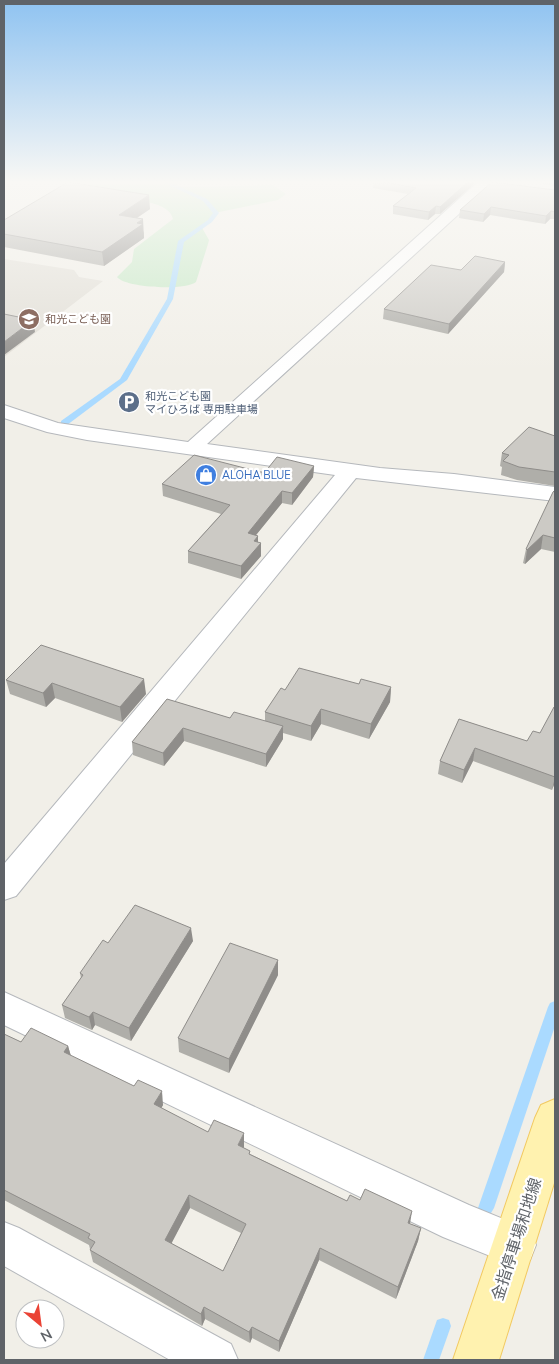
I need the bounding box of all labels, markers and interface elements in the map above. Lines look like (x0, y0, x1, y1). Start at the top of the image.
school or university icon: 和光こども園 (17, 307, 41, 331)
place label: 和光こども園 (45, 312, 111, 327)
place label: 和光こども園 マイひろば 専用駐車場 (145, 389, 258, 417)
parking icon: 和光こども園 マイひろば 専用駐車場 (117, 390, 141, 414)
shop icon: ALOHA BLUE (194, 463, 218, 487)
place label: ALOHA BLUE (222, 468, 291, 483)
street label: 金指停車場和地線 (487, 1175, 547, 1304)
north arrow (15, 1299, 65, 1349)
text: N (37, 1324, 55, 1346)

